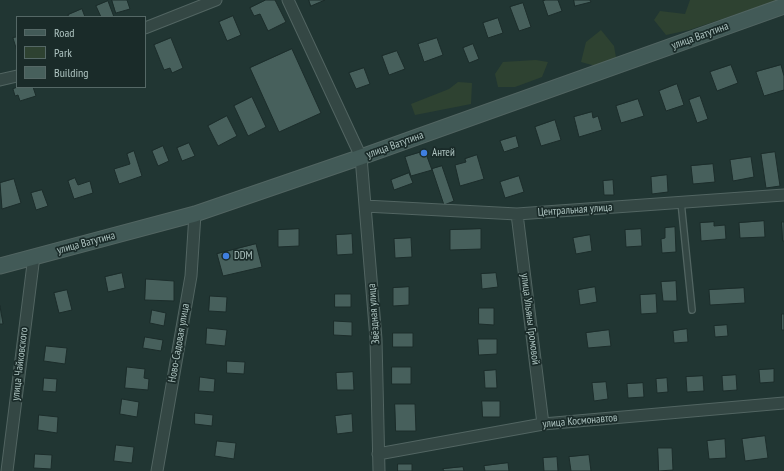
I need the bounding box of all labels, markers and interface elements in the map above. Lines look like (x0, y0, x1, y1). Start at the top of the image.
legend (16, 16, 146, 88)
street label: улица Ватутина (670, 20, 730, 52)
text: Road (54, 25, 74, 40)
text: Park (54, 45, 72, 60)
text: Building (54, 65, 89, 80)
street label: улица Ватутина (365, 129, 425, 161)
place label: Антей (432, 146, 455, 160)
marker: Антей (419, 148, 429, 158)
street label: Центральная улица (537, 201, 613, 219)
street label: улица Ватутина (55, 229, 117, 257)
place label: DDM (234, 249, 253, 263)
marker: DDM (221, 251, 231, 261)
street label: улица Ульяны Громовой (518, 273, 542, 365)
street label: Звёздная улица (365, 283, 383, 345)
street label: Ново-Садовая улица (166, 302, 192, 384)
street label: улица Чайковского (9, 327, 31, 401)
street label: улица Космонавтов (542, 411, 618, 431)

